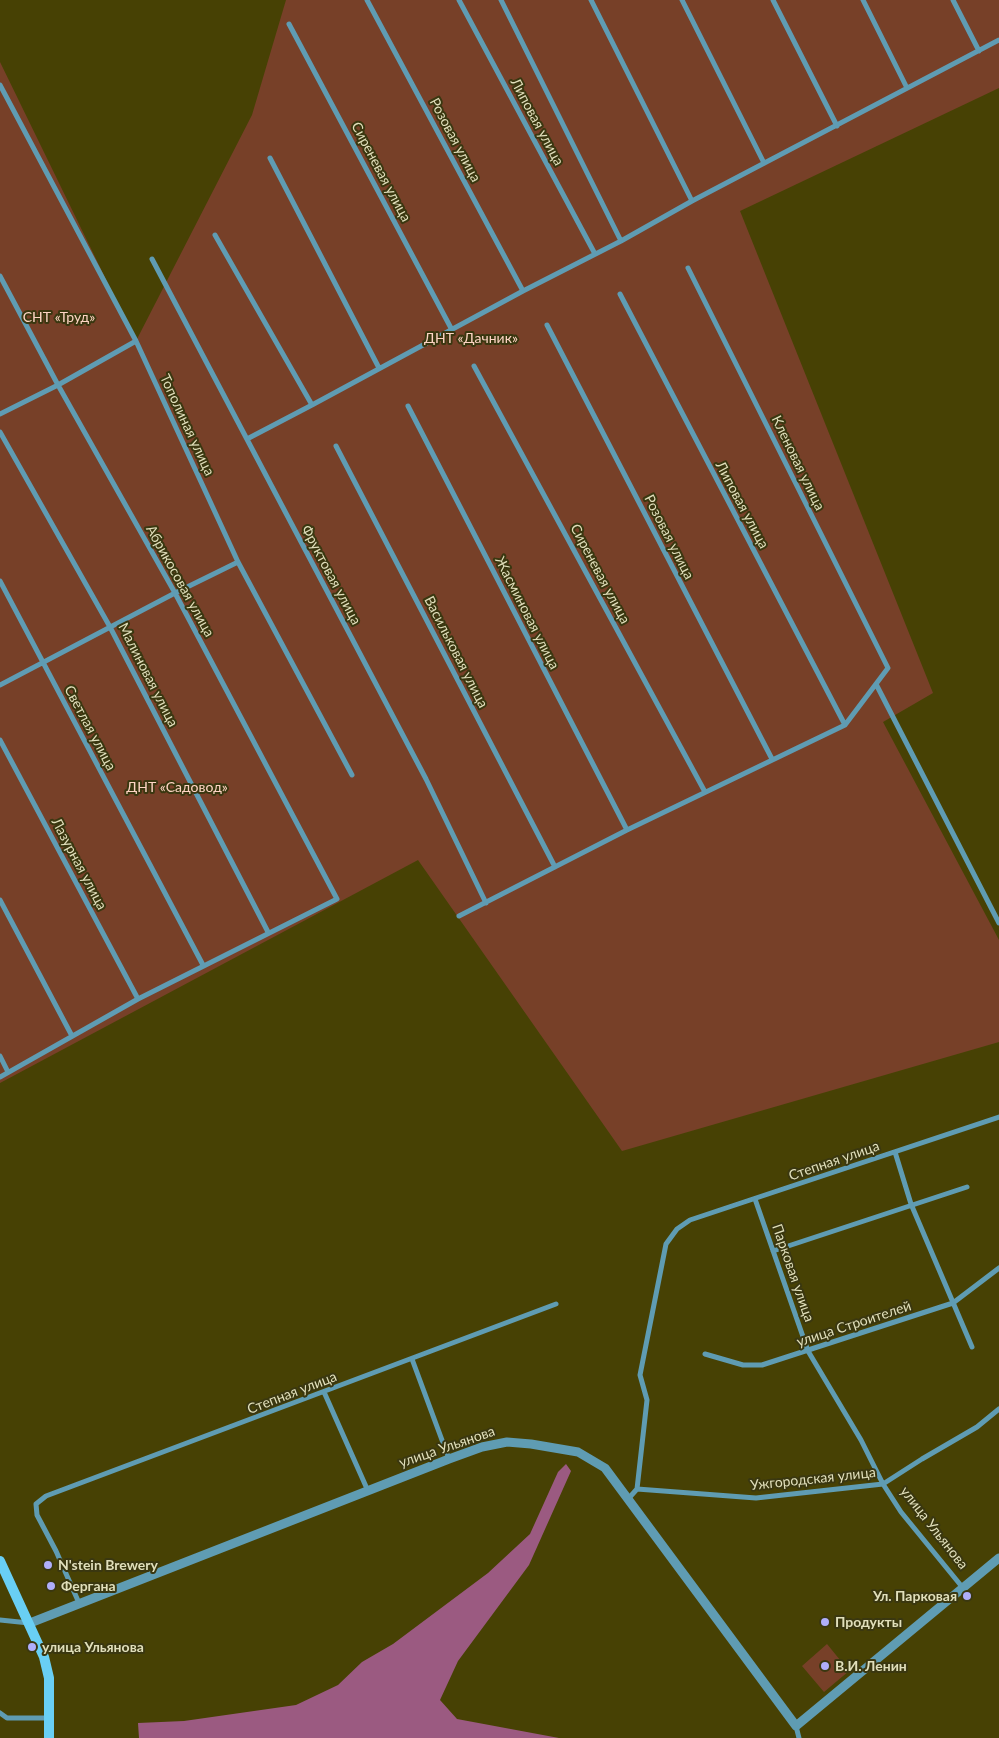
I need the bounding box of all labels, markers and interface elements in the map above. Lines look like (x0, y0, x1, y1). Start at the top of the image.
street label: Липовая улица (507, 75, 567, 169)
street label: Розовая улица (426, 95, 484, 185)
street label: Сиреневая улица (348, 119, 414, 225)
park label: СНТ «Труд» (23, 309, 95, 325)
park label: ДНТ «Дачник» (424, 330, 518, 346)
street label: Тополиная улица (156, 372, 218, 478)
street label: Кленовая улица (768, 413, 828, 513)
street label: Липовая улица (712, 458, 772, 552)
street label: Розовая улица (640, 492, 698, 582)
street label: Сиреневая улица (567, 521, 633, 627)
street label: Абрикосовая улица (142, 522, 218, 640)
street label: Фруктовая улица (298, 522, 364, 628)
street label: Жасминовая улица (491, 554, 563, 672)
street label: Васильковая улица (421, 593, 491, 711)
street label: Малиновая улица (115, 620, 181, 730)
street label: Светлая улица (61, 683, 119, 773)
park label: ДНТ «Садовод» (126, 779, 228, 795)
street label: Лазурная улица (48, 815, 110, 913)
street label: Степная улица (787, 1138, 881, 1184)
street label: Парковая улица (768, 1222, 818, 1324)
street label: улица Строителей (795, 1298, 913, 1350)
street label: Степная улица (245, 1368, 339, 1418)
street label: улица Ульянова (397, 1423, 497, 1471)
street label: Ужгородская улица (749, 1464, 877, 1494)
street label: улица Ульянова (897, 1483, 971, 1573)
place label: N'stein Brewery (58, 1557, 158, 1573)
marker: N'stein Brewery (42, 1559, 54, 1571)
place label: Фергана (61, 1578, 116, 1594)
marker: Фергана (45, 1580, 57, 1592)
place label: Ул. Парковая (873, 1588, 957, 1604)
marker: Ул. Парковая (961, 1590, 973, 1602)
place label: Продукты (835, 1614, 902, 1630)
marker: Продукты (819, 1616, 831, 1628)
place label: улица Ульянова (42, 1639, 144, 1655)
marker: улица Ульянова (26, 1641, 38, 1653)
place label: В.И. Ленин (835, 1658, 907, 1674)
marker: В.И. Ленин (819, 1660, 831, 1672)

